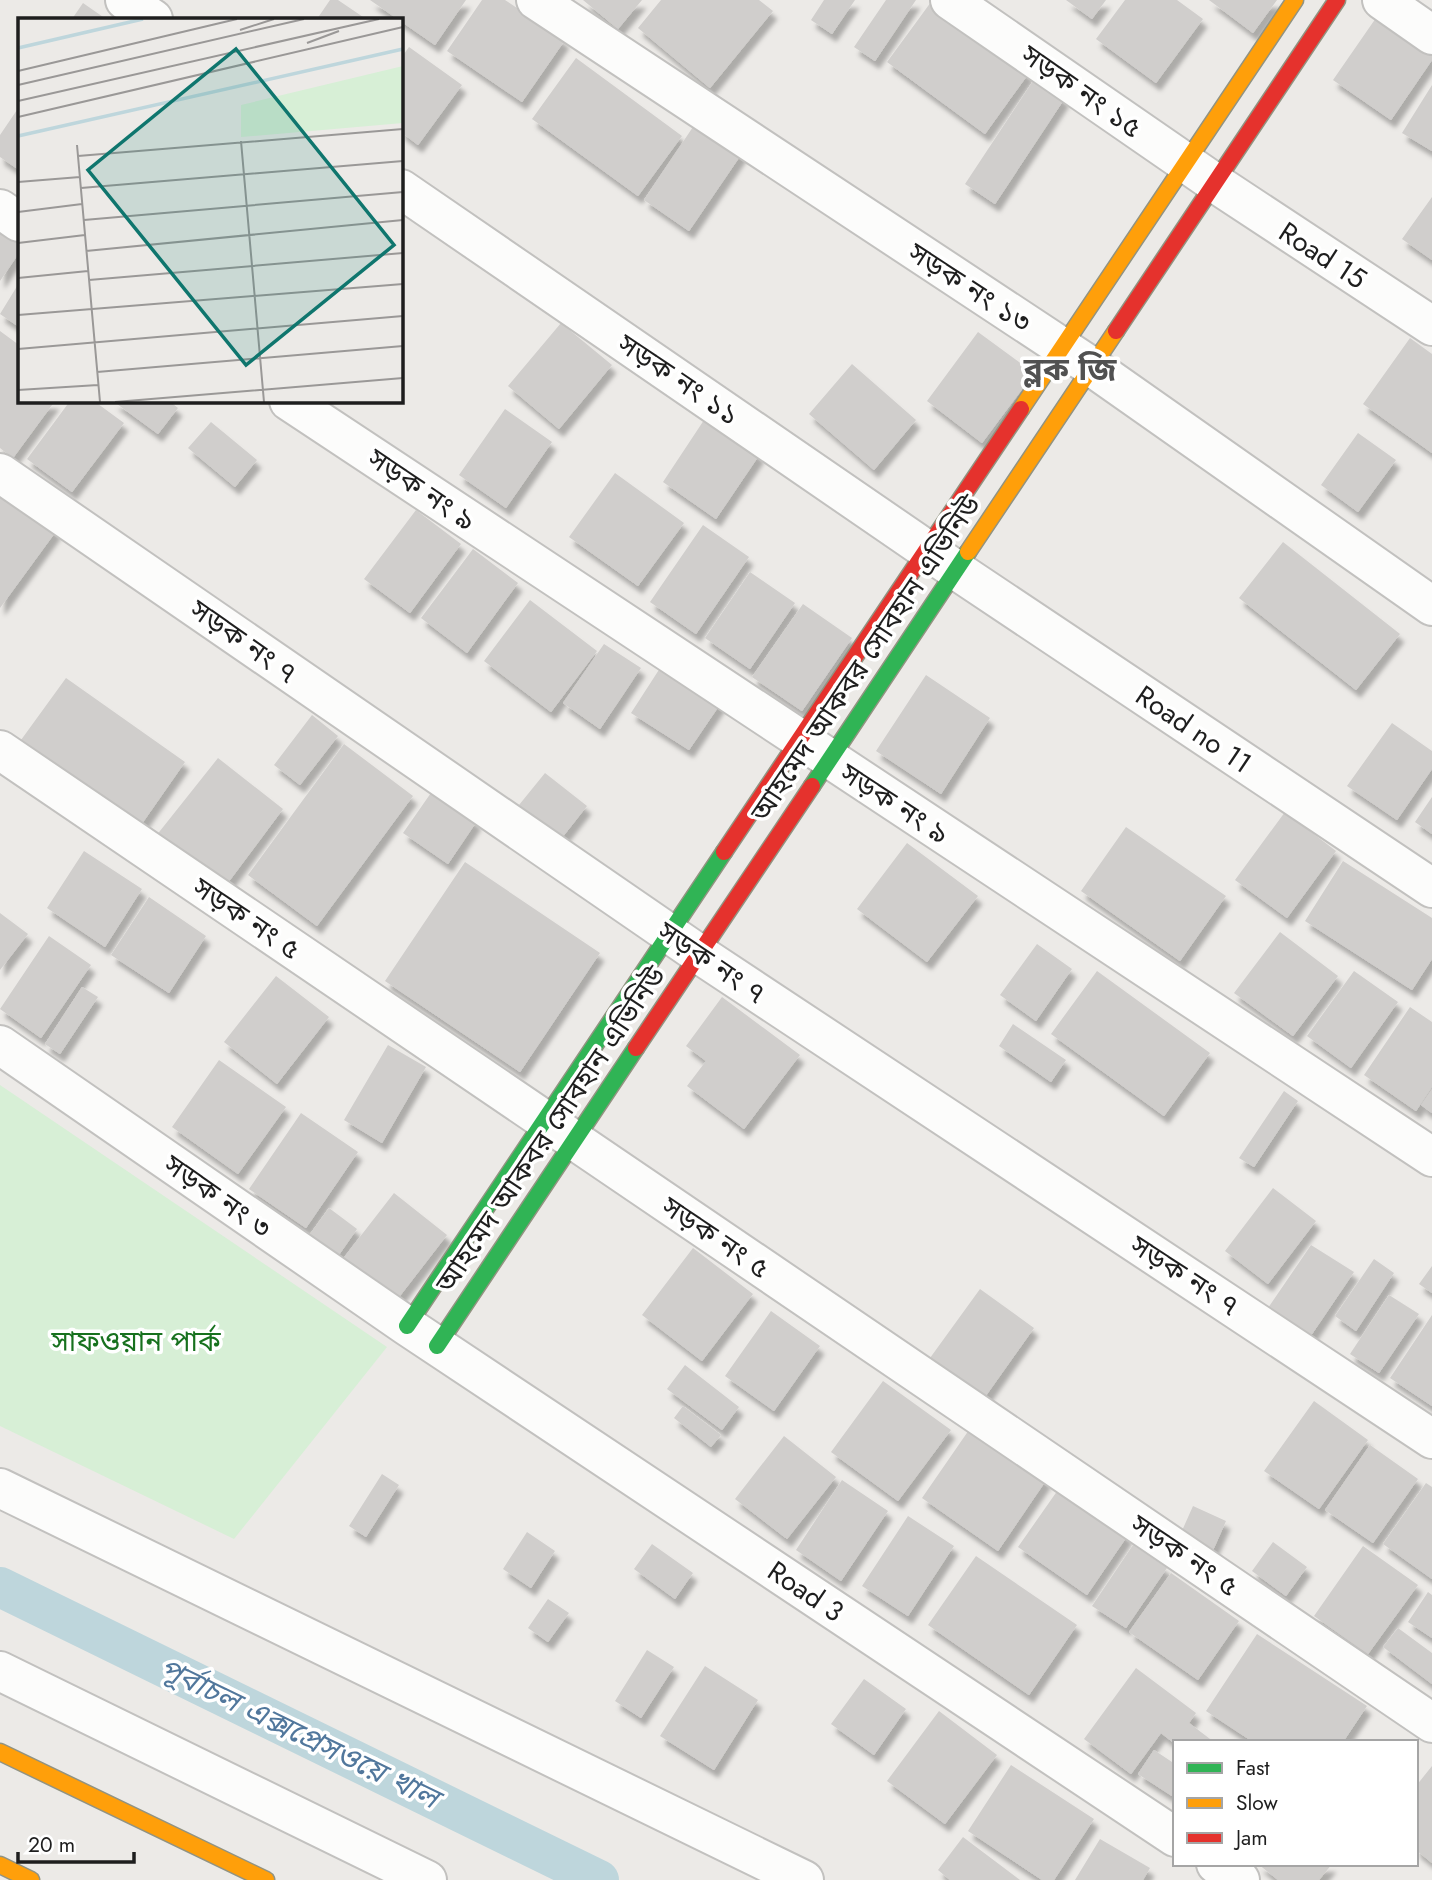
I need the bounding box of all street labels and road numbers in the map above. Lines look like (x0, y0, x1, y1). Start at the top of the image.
street label: সড়ক নং ১৫ (1012, 34, 1150, 148)
street label: Road 15 (1271, 212, 1375, 299)
street label: সড়ক নং ১৩ (899, 232, 1039, 342)
street label: সড়ক নং ১১ (609, 323, 748, 435)
street label: সড়ক নং ৯ (359, 438, 484, 541)
street label: আহমেদ আকবর সোবহান এভিনিউ (740, 486, 991, 831)
street label: সড়ক নং ৭ (181, 589, 306, 693)
street label: Road no 11 (1127, 675, 1260, 783)
street label: সড়ক নং ৯ (831, 752, 957, 854)
street label: সড়ক নং ৫ (184, 867, 309, 970)
street label: সড়ক নং ৭ (649, 911, 774, 1014)
street label: আহমেদ আকবর সোবহান এভিনিউ (425, 957, 676, 1302)
street label: সড়ক নং ৩ (155, 1144, 280, 1248)
street label: সড়ক নং ৫ (653, 1186, 778, 1289)
street label: সড়ক নং ৭ (1121, 1224, 1247, 1326)
street label: সড়ক নং ৫ (1122, 1504, 1247, 1607)
street label: Road 3 (759, 1551, 852, 1632)

